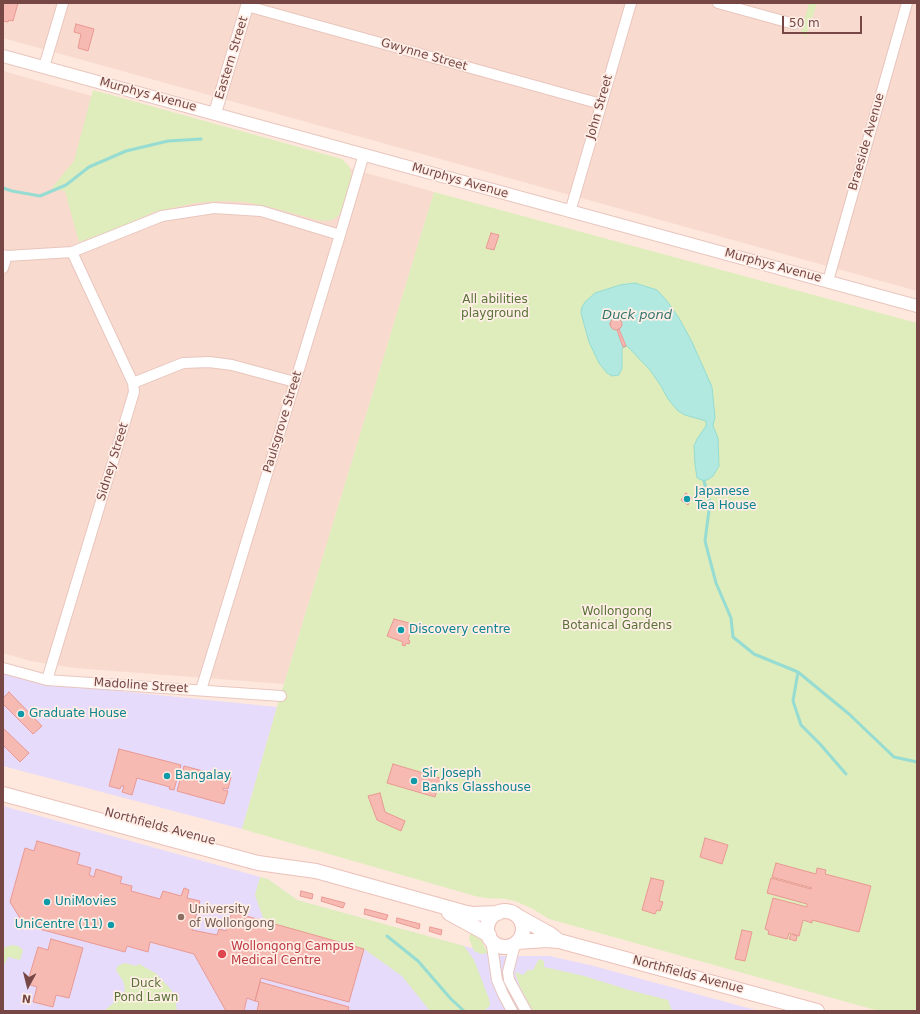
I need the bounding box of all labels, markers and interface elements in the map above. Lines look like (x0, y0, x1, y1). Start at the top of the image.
scale bar (784, 8, 864, 34)
street label: Eastern Street (213, 15, 251, 101)
text: 50 m (789, 16, 820, 30)
street label: Gwynne Street (379, 36, 469, 74)
street label: John Street (584, 73, 616, 141)
street label: Murphys Avenue (98, 75, 198, 115)
street label: Braeside Avenue (846, 92, 888, 192)
street label: Murphys Avenue (410, 160, 510, 202)
street label: Murphys Avenue (723, 246, 823, 286)
park label: All abilities playground (461, 293, 529, 321)
water label: Duck pond (602, 308, 672, 324)
street label: Paulsgrove Street (261, 369, 305, 475)
street label: Sidney Street (94, 421, 132, 503)
place label: Japanese Tea House (695, 485, 756, 513)
marker: Japanese Tea House (682, 494, 692, 504)
park label: Wollongong Botanical Gardens (562, 605, 672, 633)
place label: Discovery centre (409, 623, 510, 637)
marker: Discovery centre (396, 625, 406, 635)
street label: Madoline Street (93, 676, 189, 696)
place label: Graduate House (29, 707, 127, 721)
marker: Graduate House (16, 709, 26, 719)
place label: Sir Joseph Banks Glasshouse (422, 767, 531, 795)
place label: Bangalay (175, 769, 231, 783)
marker: Bangalay (162, 771, 172, 781)
marker: Sir Joseph Banks Glasshouse (409, 776, 419, 786)
street label: Northfields Avenue (103, 805, 217, 849)
place label: UniMovies (55, 895, 116, 909)
marker: UniMovies (42, 897, 52, 907)
place label: University of Wollongong (189, 903, 275, 931)
marker: University of Wollongong (176, 912, 186, 922)
place label: UniCentre (11) (15, 918, 103, 932)
marker: UniCentre (11) (106, 920, 116, 930)
place label: Wollongong Campus Medical Centre (231, 940, 354, 968)
marker: Wollongong Campus Medical Centre (216, 948, 228, 960)
street label: Northfields Avenue (631, 953, 745, 997)
north arrow (8, 966, 48, 1006)
park label: Duck Pond Lawn (114, 977, 178, 1005)
text: N (21, 991, 32, 1005)

